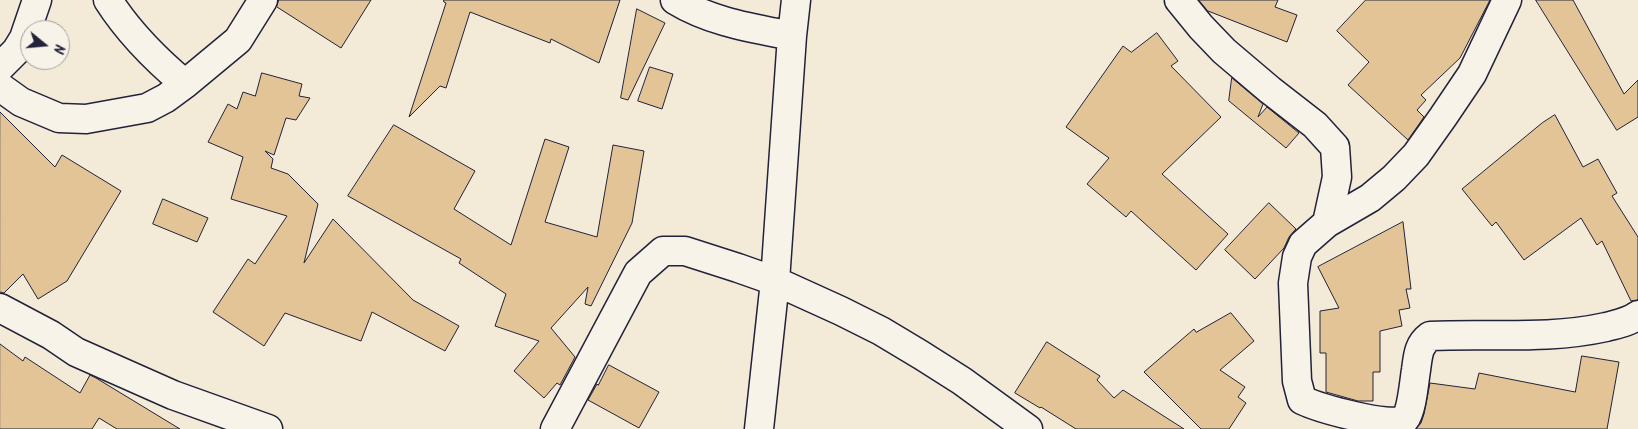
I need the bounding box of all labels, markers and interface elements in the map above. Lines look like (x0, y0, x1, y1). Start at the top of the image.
north arrow (20, 20, 70, 70)
text: N (47, 42, 70, 57)

